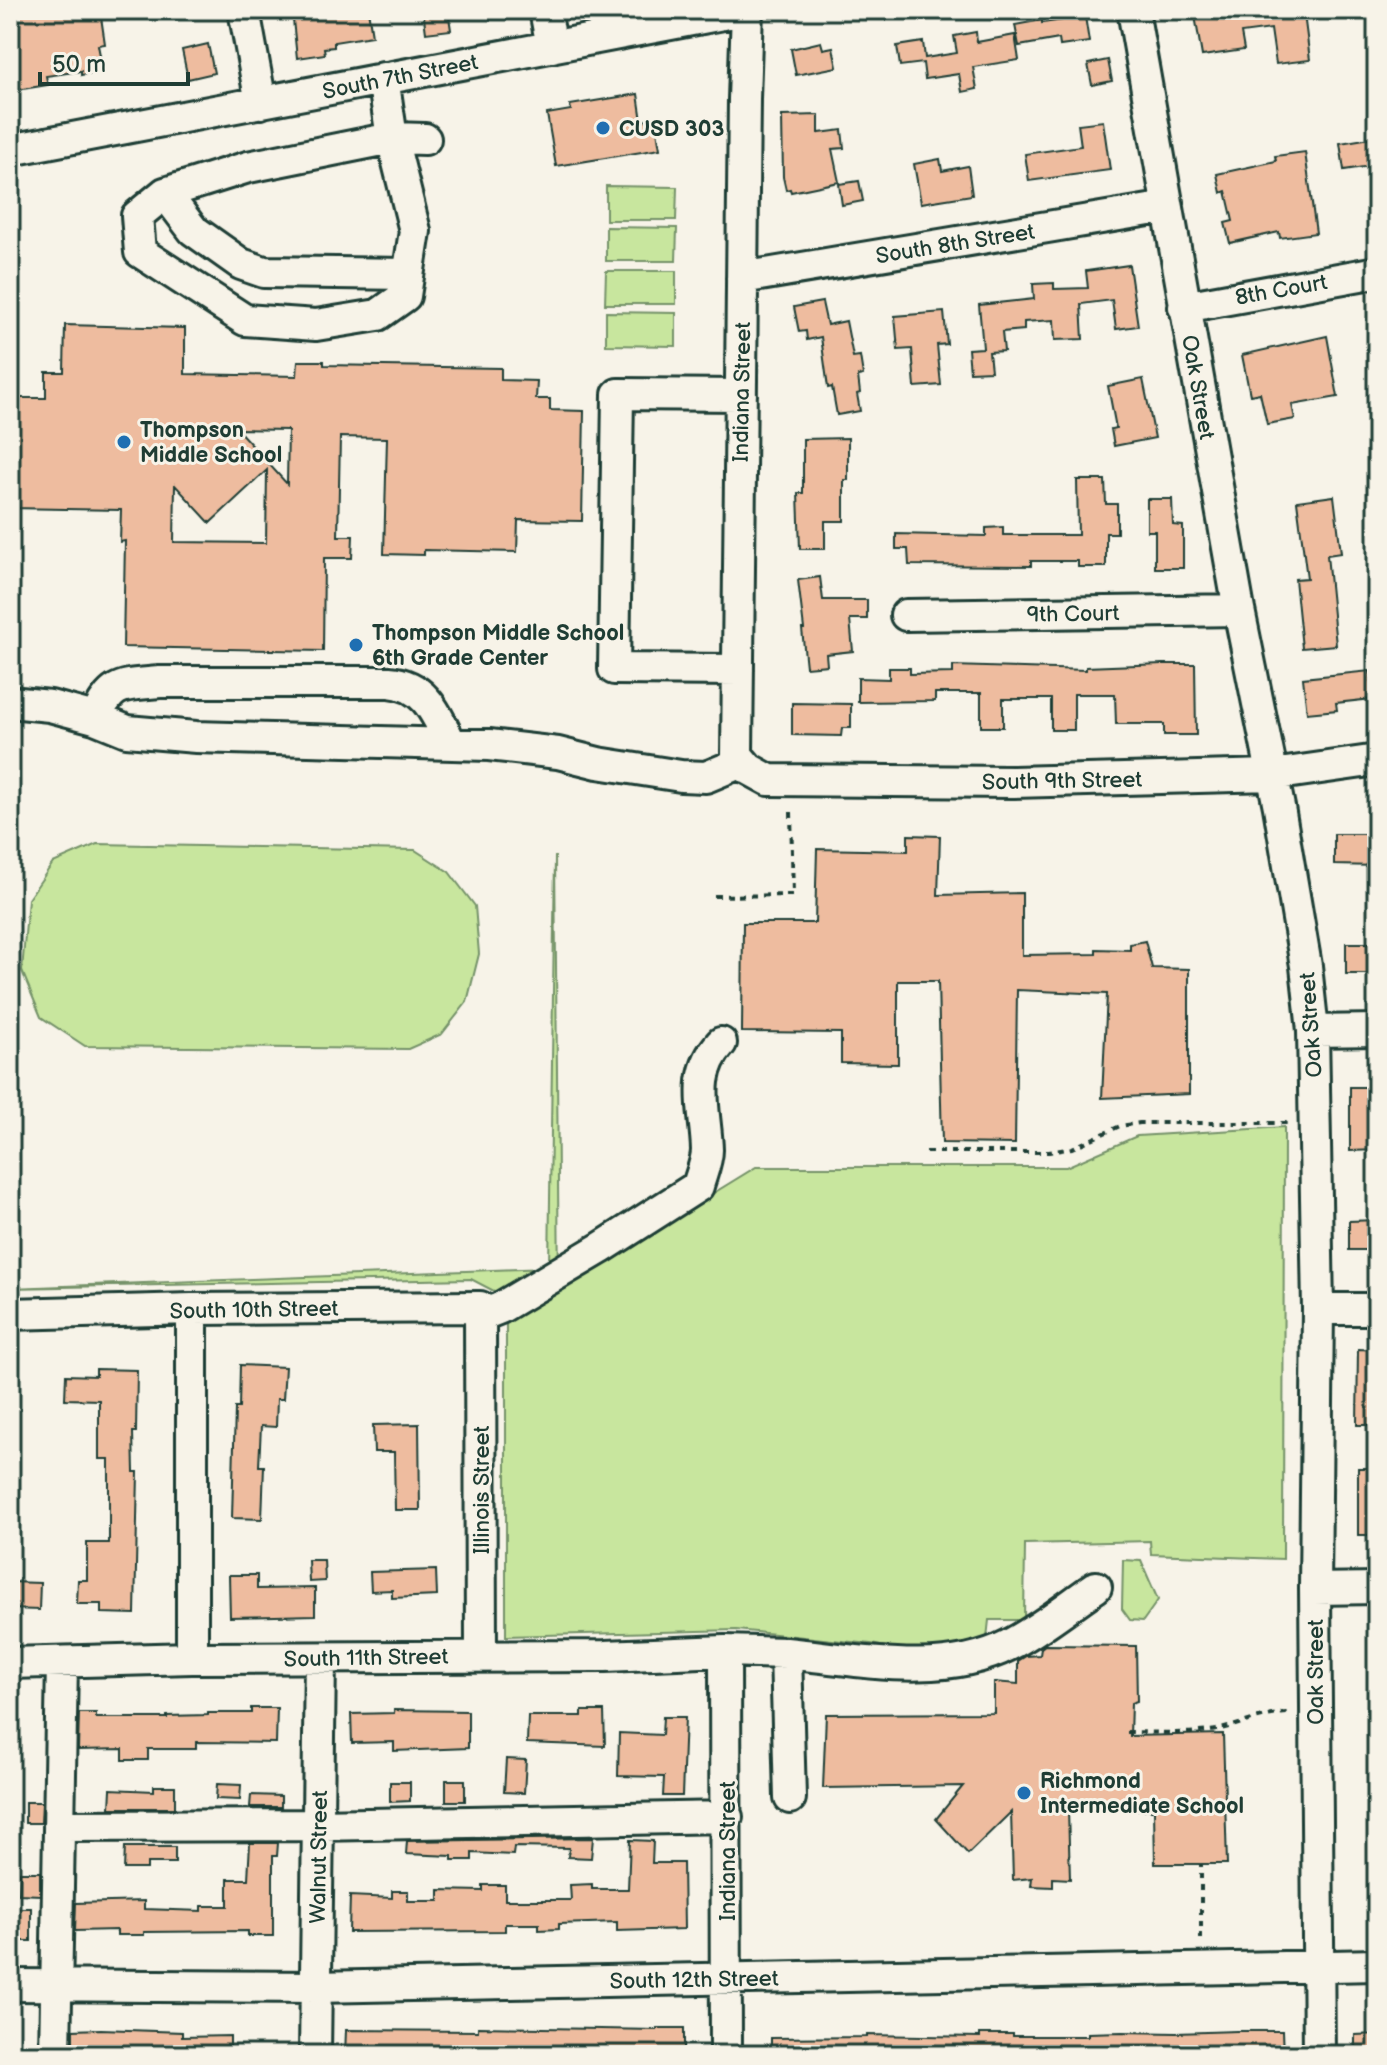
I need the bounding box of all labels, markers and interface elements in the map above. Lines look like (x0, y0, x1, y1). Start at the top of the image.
scale bar (40, 36, 188, 86)
street label: South 7th Street (320, 49, 481, 106)
text: 50 m (52, 50, 106, 79)
place label: CUSD 303 (619, 116, 724, 143)
marker: CUSD 303 (594, 119, 612, 137)
street label: South 8th Street (874, 219, 1037, 270)
street label: 8th Court (1233, 269, 1330, 312)
street label: Indiana Street (728, 321, 757, 462)
street label: Oak Street (1175, 333, 1220, 442)
place label: Thompson Middle School (140, 417, 282, 469)
marker: Thompson Middle School (115, 433, 133, 451)
street label: 9th Court (1026, 600, 1120, 629)
place label: Thompson Middle School 6th Grade Center (372, 620, 624, 672)
marker: Thompson Middle School 6th Grade Center (347, 636, 365, 654)
street label: South 9th Street (982, 767, 1143, 796)
street label: Oak Street (1294, 971, 1329, 1079)
street label: South 10th Street (169, 1296, 339, 1325)
street label: Illinois Street (469, 1425, 496, 1554)
street label: Oak Street (1303, 1619, 1330, 1725)
street label: South 11th Street (284, 1644, 449, 1673)
place label: Richmond Intermediate School (1040, 1768, 1244, 1820)
street label: Indiana Street (715, 1781, 742, 1921)
marker: Richmond Intermediate School (1015, 1784, 1033, 1802)
street label: Walnut Street (305, 1790, 334, 1924)
street label: South 12th Street (609, 1966, 779, 1995)

